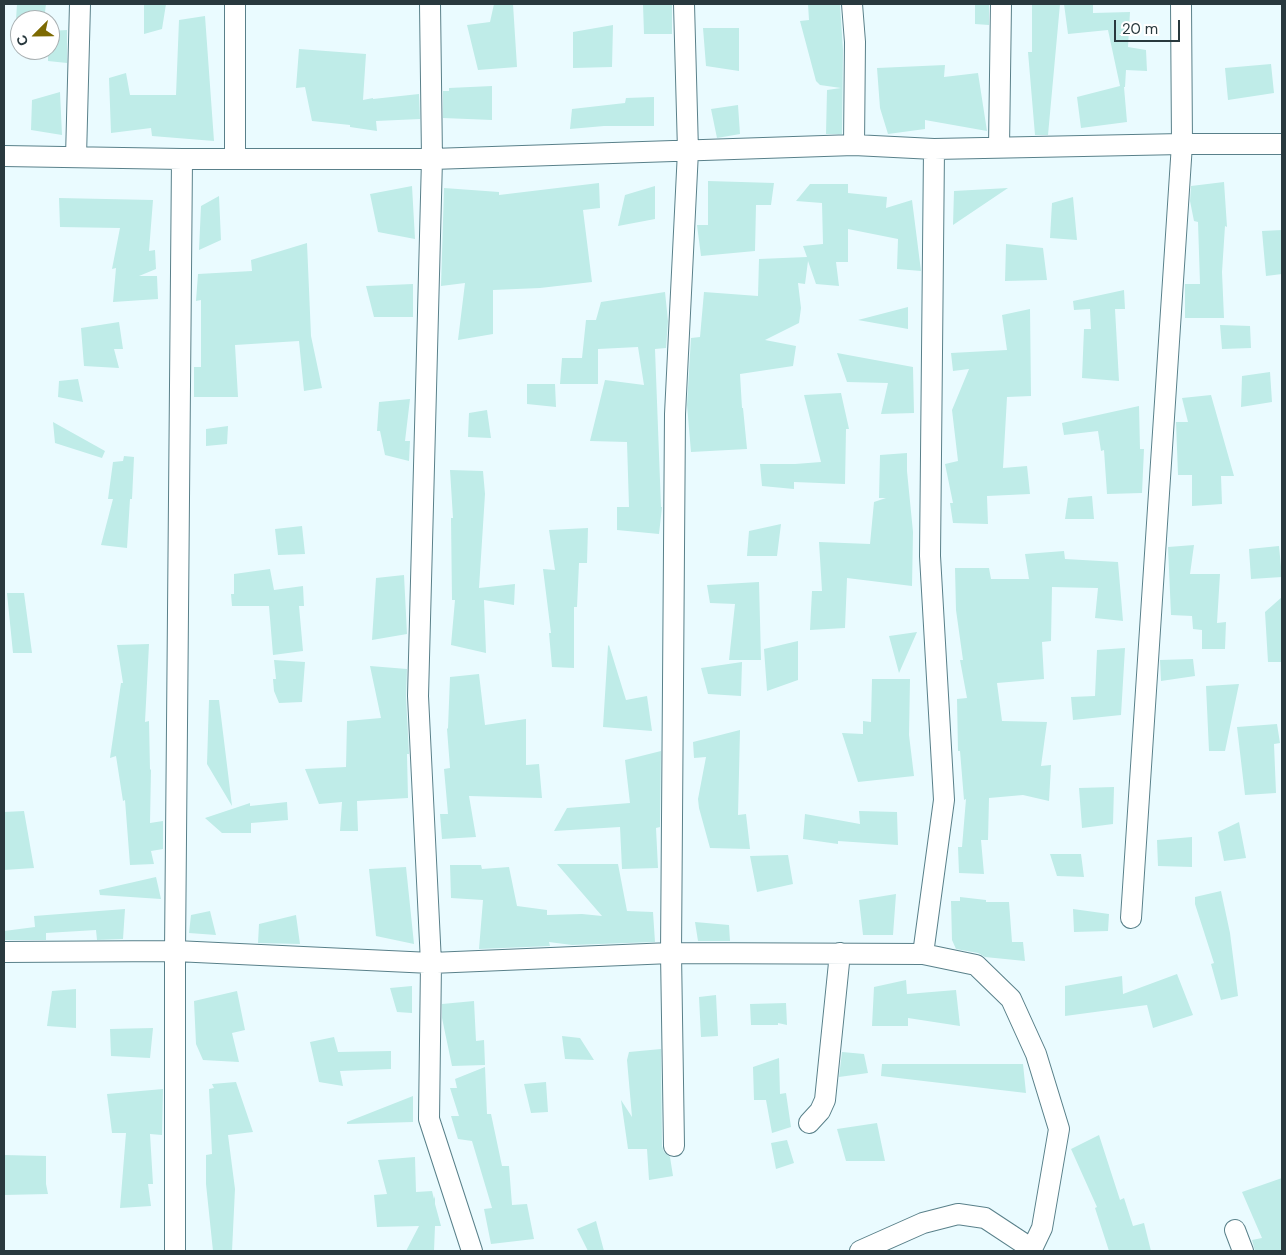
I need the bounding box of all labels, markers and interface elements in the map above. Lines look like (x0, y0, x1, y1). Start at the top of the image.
north arrow (10, 10, 60, 60)
scale bar (1116, 10, 1182, 42)
text: 20 m (1122, 19, 1158, 39)
text: С (12, 32, 32, 49)

